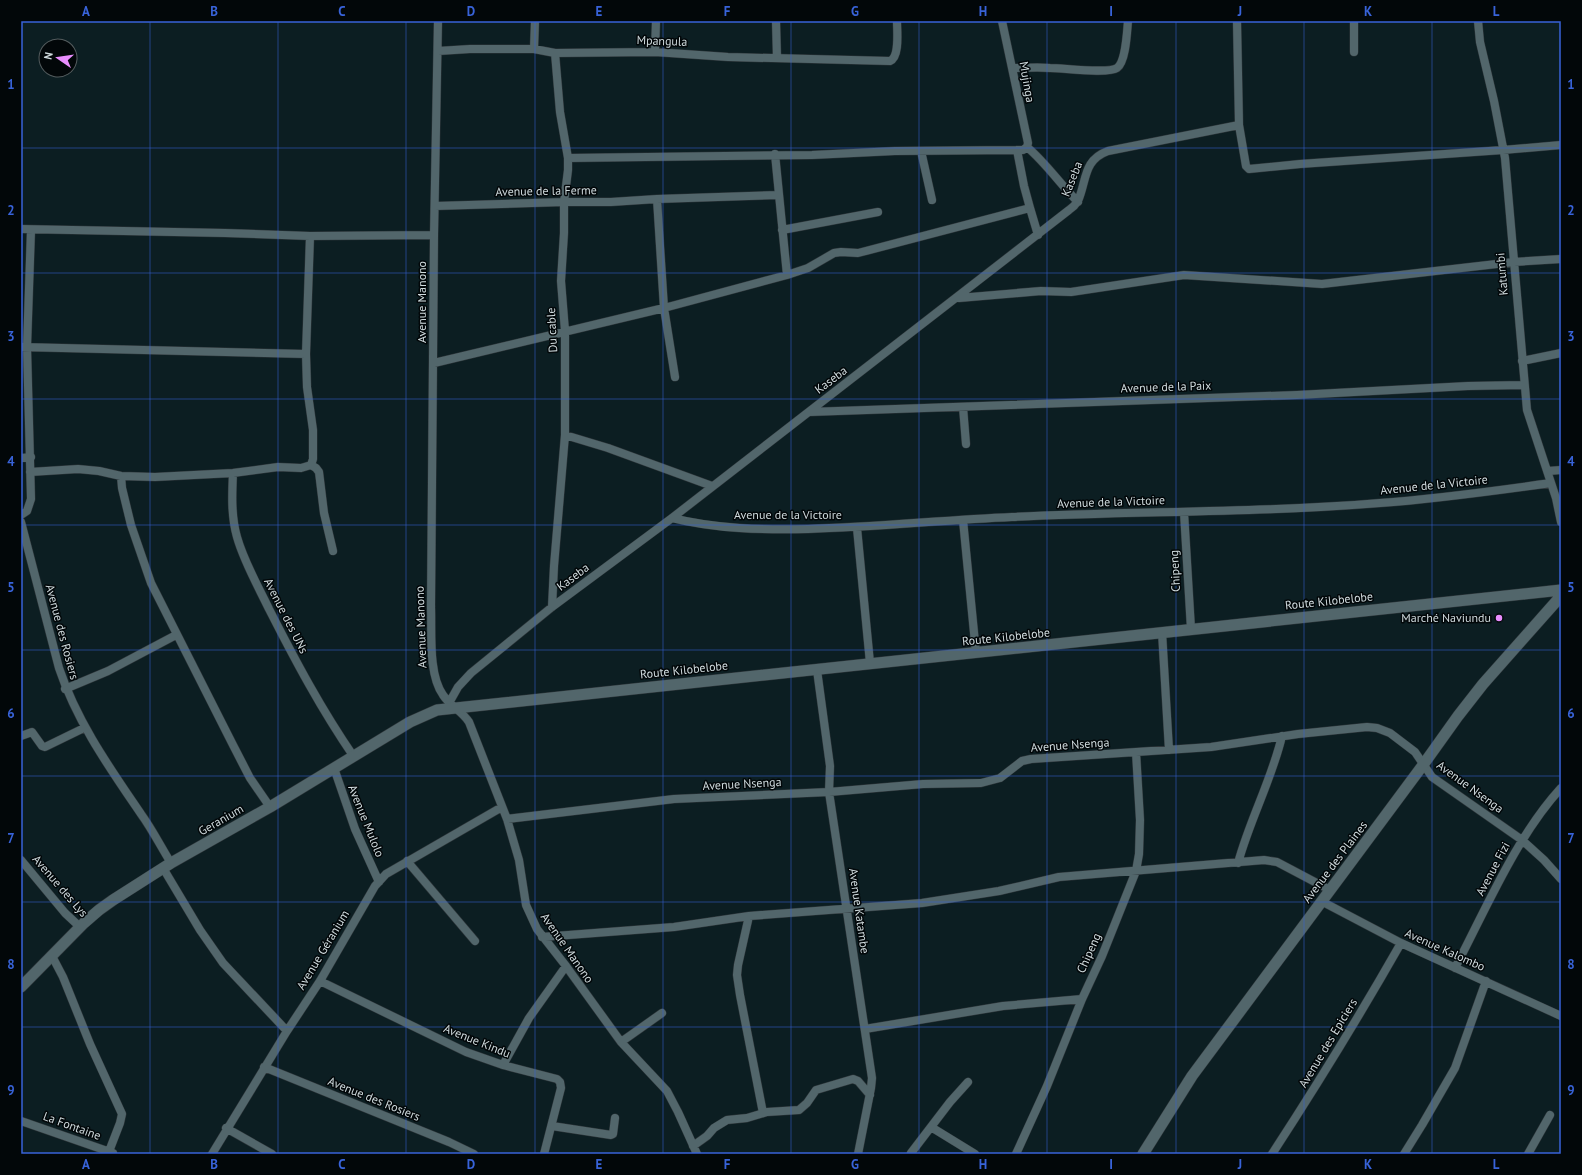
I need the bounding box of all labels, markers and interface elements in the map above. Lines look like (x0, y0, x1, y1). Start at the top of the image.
text: A (82, 3, 90, 20)
text: B (210, 3, 218, 20)
text: C (338, 3, 346, 20)
text: D (467, 3, 475, 20)
text: E (596, 3, 603, 20)
text: F (724, 3, 731, 20)
text: G (851, 3, 859, 20)
text: H (979, 3, 987, 20)
text: I (1109, 3, 1113, 20)
text: J (1237, 3, 1242, 20)
text: K (1364, 3, 1372, 20)
text: L (1493, 3, 1500, 20)
street label: Mpangula (636, 32, 688, 49)
north arrow (38, 38, 78, 78)
text: N (41, 51, 56, 61)
street label: Mujinga (1017, 60, 1038, 104)
text: 1 (7, 76, 15, 93)
text: 1 (1567, 76, 1575, 93)
street label: Kaseba (1058, 159, 1085, 199)
street label: Avenue de la Ferme (495, 182, 597, 199)
text: 2 (7, 202, 15, 219)
text: 2 (1567, 202, 1575, 219)
street label: Katumbi (1492, 252, 1511, 296)
street label: Avenue Manono (414, 261, 429, 343)
street label: Du cable (543, 307, 560, 353)
text: 3 (7, 328, 15, 345)
text: 3 (1567, 328, 1575, 345)
street label: Kaseba (812, 363, 850, 397)
street label: Avenue de la Paix (1120, 377, 1212, 396)
text: 4 (7, 453, 15, 470)
text: 4 (1567, 453, 1575, 470)
street label: Avenue de la Victoire (1379, 471, 1488, 498)
street label: Avenue de la Victoire (1057, 492, 1165, 511)
street label: Avenue de la Victoire (734, 507, 842, 522)
street label: Chipeng (1166, 550, 1183, 593)
street label: Kaseba (554, 560, 592, 594)
street label: Avenue des UNs (261, 576, 312, 656)
text: 5 (7, 579, 15, 596)
text: 5 (1567, 579, 1575, 596)
street label: Avenue des Rosiers (43, 583, 82, 681)
street label: Avenue Manono (412, 586, 429, 668)
street label: Route Kilobelobe (1284, 588, 1374, 613)
place label: Marché Naviundu (1401, 610, 1491, 625)
marker: Marché Naviundu (1494, 613, 1504, 623)
street label: Route Kilobelobe (961, 624, 1051, 649)
street label: Route Kilobelobe (639, 657, 729, 682)
text: 6 (7, 705, 15, 722)
text: 6 (1567, 705, 1575, 722)
street label: Avenue Nsenga (1030, 734, 1110, 755)
street label: Avenue Nsenga (1434, 757, 1507, 816)
street label: Avenue Nsenga (702, 774, 782, 793)
street label: Avenue Mulolo (345, 783, 388, 859)
street label: Geranium (196, 801, 246, 838)
street label: Avenue des Plaines (1299, 818, 1370, 906)
text: 7 (7, 830, 15, 847)
text: 7 (1567, 830, 1575, 847)
street label: Avenue Fizi (1472, 839, 1513, 898)
street label: Avenue des Lys (29, 852, 91, 920)
street label: Avenue Katambe (846, 867, 873, 955)
street label: Avenue Géranium (293, 907, 352, 992)
street label: Avenue Manono (538, 910, 597, 986)
street label: Avenue Kalombo (1403, 925, 1488, 974)
street label: Chipeng (1073, 930, 1104, 975)
text: 8 (7, 956, 15, 973)
text: 8 (1567, 956, 1575, 973)
street label: Avenue des Epiciers (1295, 995, 1360, 1090)
street label: Avenue Kindu (442, 1020, 513, 1061)
street label: Avenue des Rosiers (326, 1073, 422, 1124)
text: 9 (7, 1082, 15, 1099)
text: 9 (1567, 1082, 1575, 1099)
street label: La Fontaine (41, 1108, 103, 1143)
text: A (82, 1156, 90, 1173)
text: B (210, 1156, 218, 1173)
text: C (338, 1156, 346, 1173)
text: D (467, 1156, 475, 1173)
text: E (596, 1156, 603, 1173)
text: F (724, 1156, 731, 1173)
text: G (851, 1156, 859, 1173)
text: H (979, 1156, 987, 1173)
text: I (1109, 1156, 1113, 1173)
text: J (1237, 1156, 1242, 1173)
text: K (1364, 1156, 1372, 1173)
text: L (1493, 1156, 1500, 1173)

